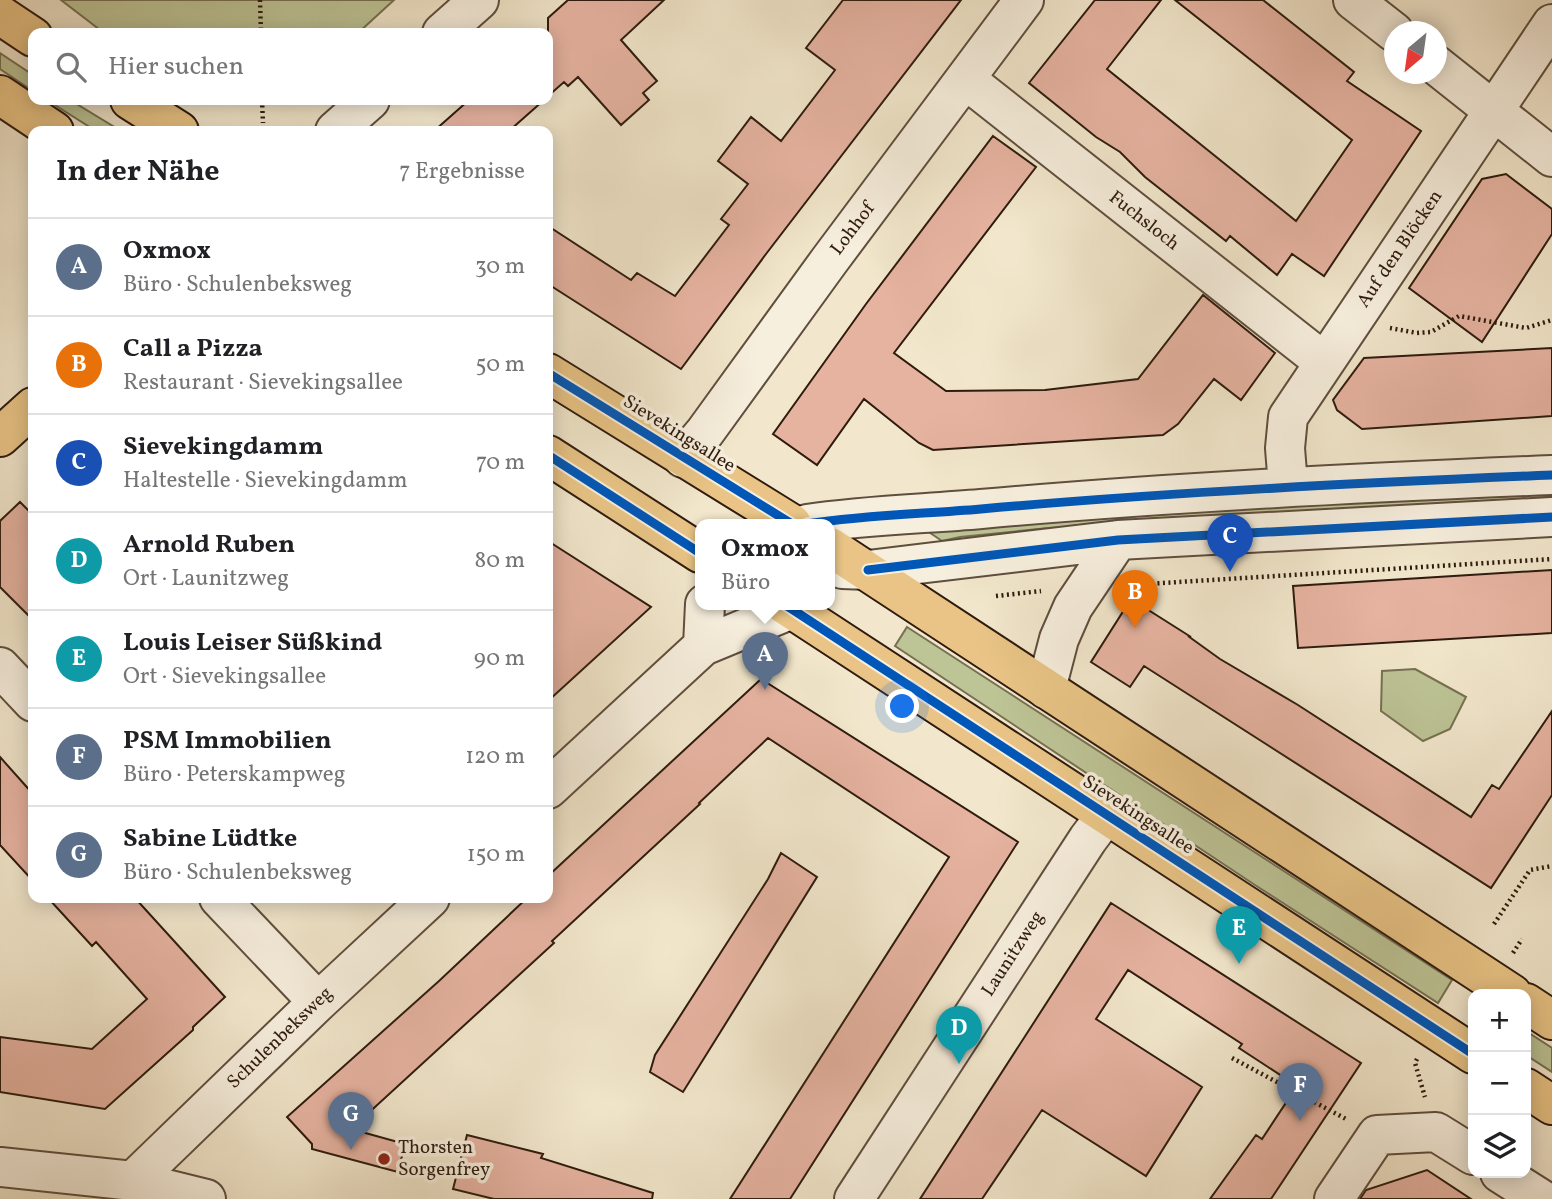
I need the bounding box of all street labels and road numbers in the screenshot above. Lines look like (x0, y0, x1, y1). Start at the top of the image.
street label: Fuchsloch (1103, 185, 1185, 257)
street label: Auf den Blöcken (1351, 185, 1449, 313)
street label: Lohhof (825, 196, 882, 261)
street label: Sievekingsallee (618, 389, 740, 479)
street label: Sievekingsallee (1077, 769, 1199, 861)
street label: Launitzweg (976, 906, 1050, 1002)
street label: Schulenbeksweg (222, 981, 338, 1095)

